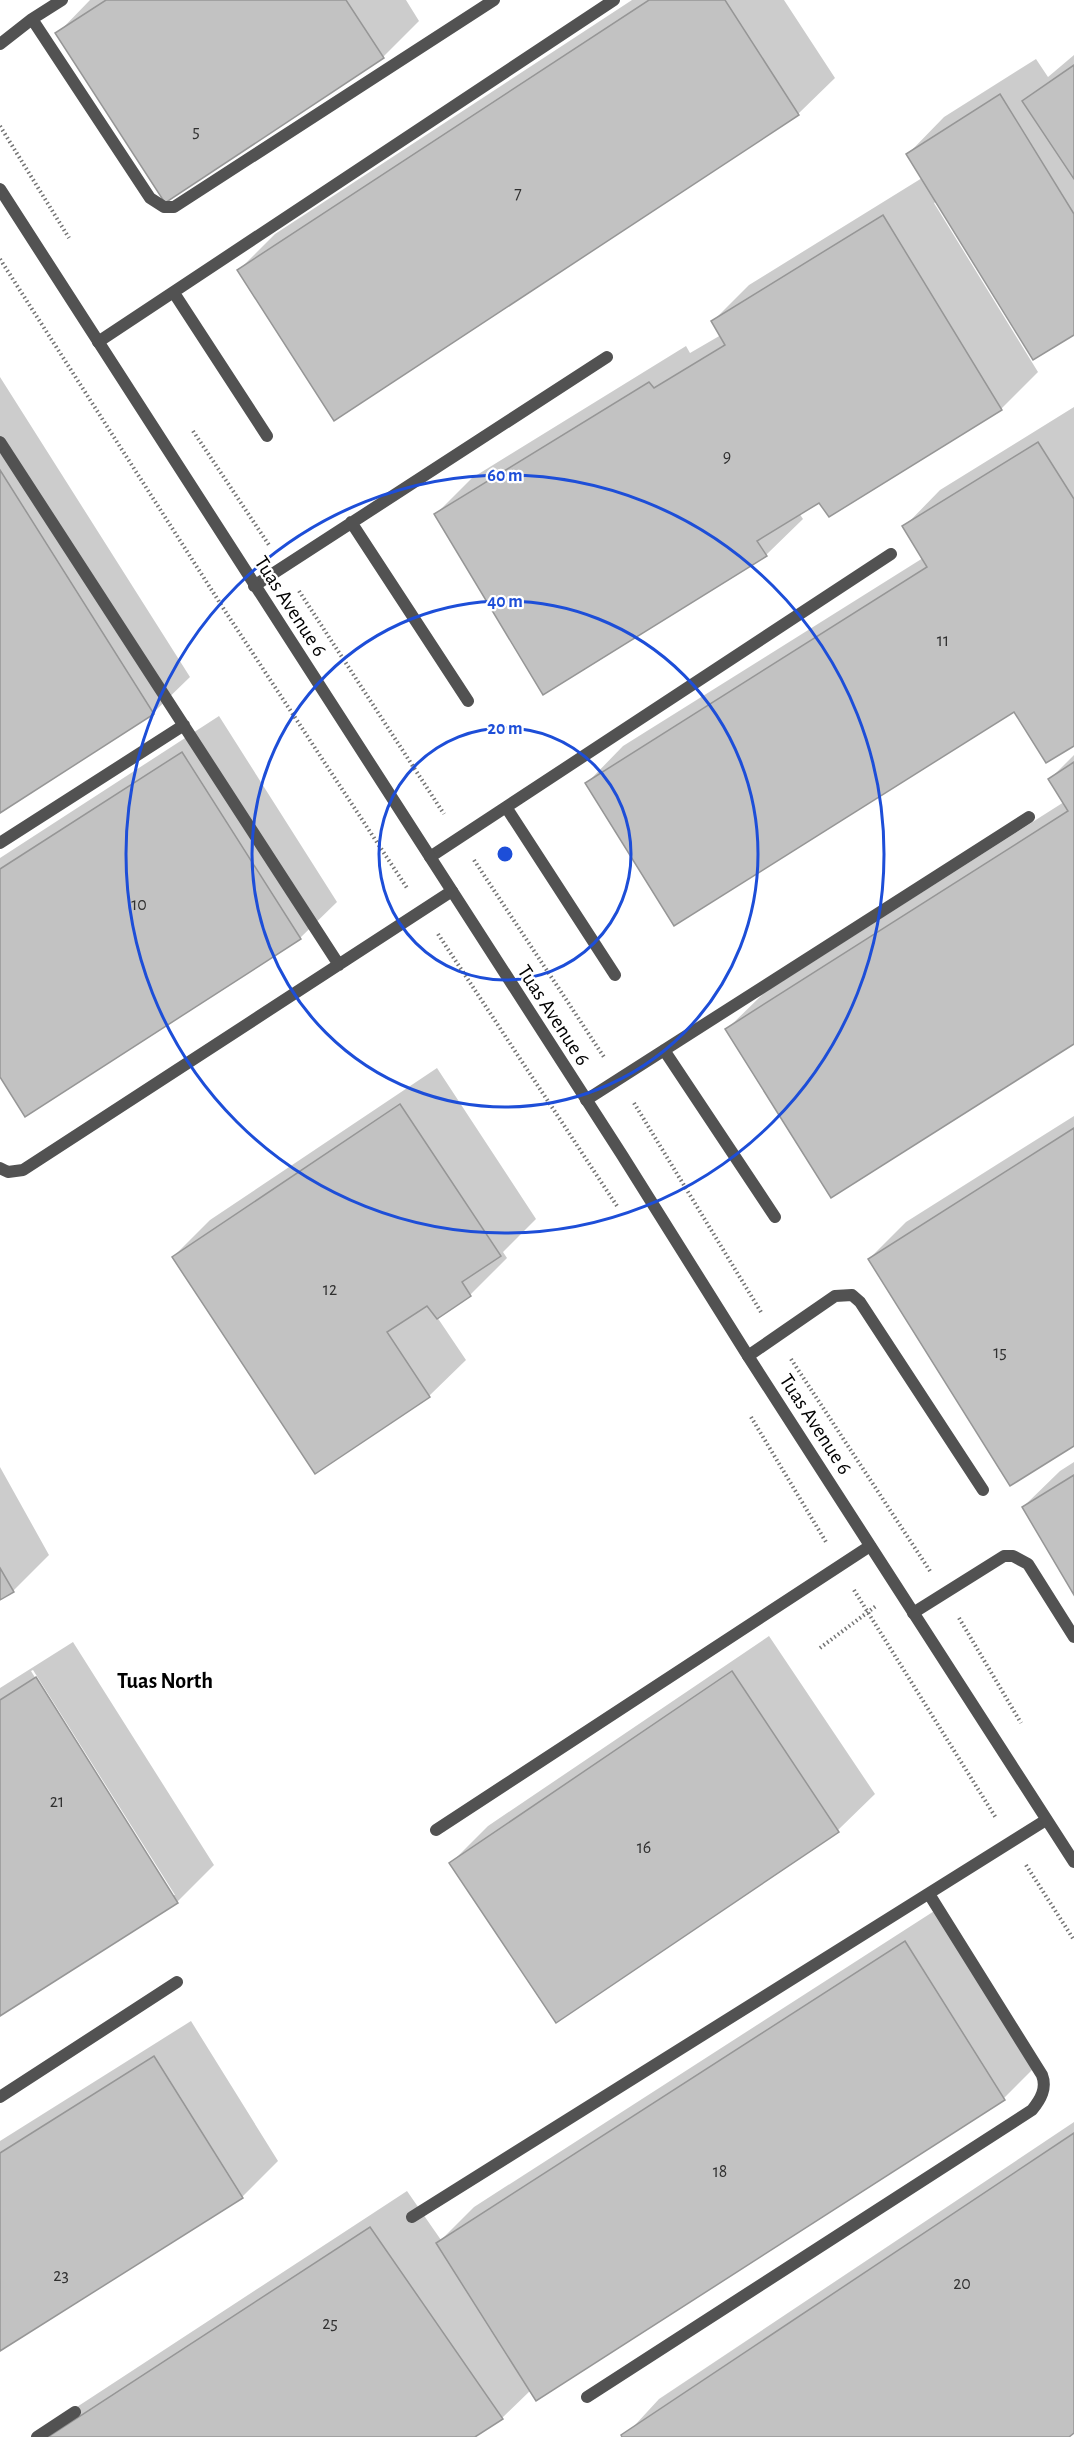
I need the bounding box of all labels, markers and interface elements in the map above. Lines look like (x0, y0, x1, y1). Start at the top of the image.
house number: 5 (192, 123, 200, 141)
house number: 7 (514, 185, 522, 203)
house number: 9 (723, 448, 731, 466)
text: 60 m (487, 467, 523, 485)
street label: Tuas Avenue 6 (250, 552, 331, 660)
text: 40 m (487, 593, 523, 611)
house number: 11 (937, 632, 949, 650)
text: 20 m (487, 720, 523, 738)
centre of rings (495, 844, 515, 864)
house number: 10 (131, 896, 147, 914)
street label: Tuas Avenue 6 (513, 961, 594, 1069)
house number: 12 (323, 1281, 337, 1299)
house number: 15 (993, 1344, 1007, 1362)
street label: Tuas Avenue 6 (775, 1370, 856, 1478)
district label: Tuas North (117, 1670, 213, 1692)
house number: 21 (50, 1793, 64, 1811)
house number: 16 (637, 1839, 651, 1857)
house number: 18 (713, 2163, 727, 2181)
house number: 23 (53, 2267, 69, 2285)
house number: 20 (953, 2275, 971, 2293)
house number: 25 (322, 2315, 338, 2333)

